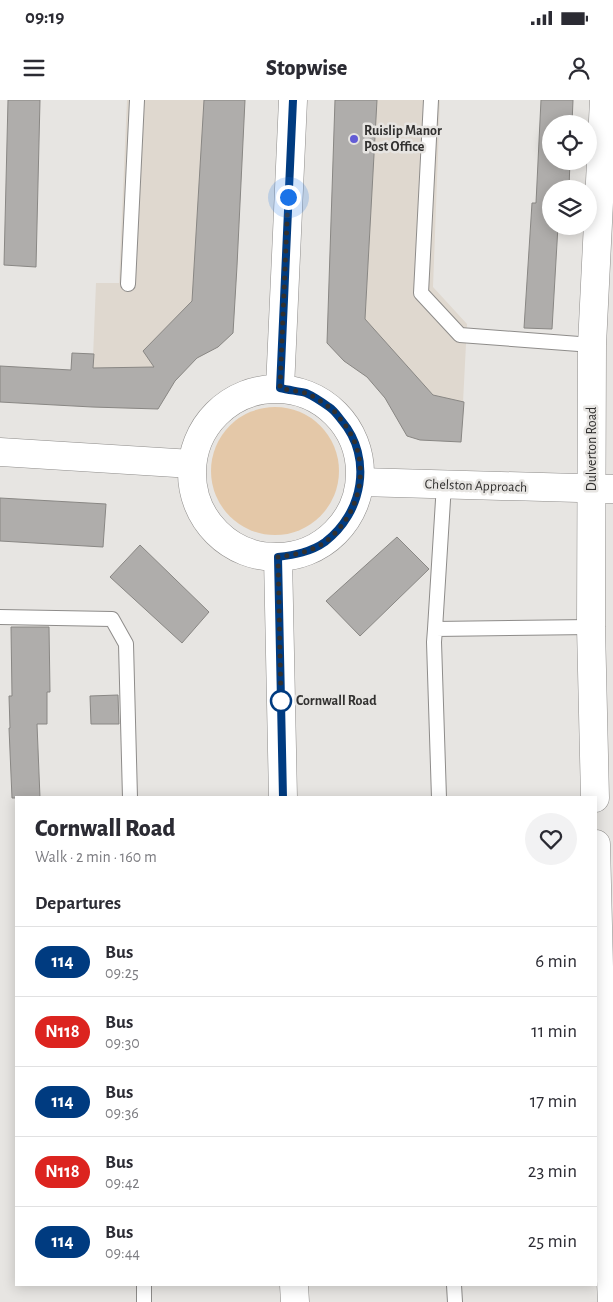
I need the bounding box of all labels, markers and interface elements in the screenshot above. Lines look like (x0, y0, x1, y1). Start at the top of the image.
text: 09:19 (25, 8, 64, 27)
icon: menu (20, 54, 48, 82)
icon: person (565, 54, 593, 82)
text: Stopwise (266, 57, 347, 79)
map controls (542, 115, 597, 235)
button: locate (542, 115, 597, 170)
place label: Ruislip Manor Post Office (364, 124, 442, 154)
marker: Ruislip Manor Post Office (348, 133, 360, 145)
button: layers (542, 180, 597, 235)
your location (276, 185, 301, 210)
street label: Dulverton Road (585, 407, 599, 491)
street label: Chelston Approach (424, 477, 528, 495)
marker: Cornwall Road (270, 690, 292, 712)
place label: Cornwall Road (296, 694, 377, 708)
button: heart (525, 813, 577, 865)
text: Cornwall Road (35, 817, 175, 841)
text: Walk · 2 min · 160 m (35, 849, 157, 865)
text: Departures (35, 894, 121, 913)
text: Bus (105, 943, 133, 962)
text: 6 min (535, 952, 577, 971)
text: 114 (51, 953, 74, 971)
text: 09:25 (105, 965, 139, 981)
text: Bus (105, 1013, 133, 1032)
text: 11 min (531, 1022, 577, 1041)
text: N118 (45, 1023, 80, 1041)
text: 09:30 (105, 1035, 140, 1051)
text: Bus (105, 1083, 133, 1102)
text: 17 min (530, 1092, 577, 1111)
text: 114 (51, 1093, 74, 1111)
text: 09:36 (105, 1105, 139, 1121)
text: Bus (105, 1153, 133, 1172)
text: 23 min (528, 1162, 577, 1181)
text: N118 (45, 1163, 80, 1181)
text: 09:42 (105, 1175, 140, 1191)
text: Bus (105, 1223, 133, 1242)
text: 25 min (528, 1232, 577, 1251)
text: 114 (51, 1233, 74, 1251)
text: 09:44 (105, 1245, 140, 1261)

